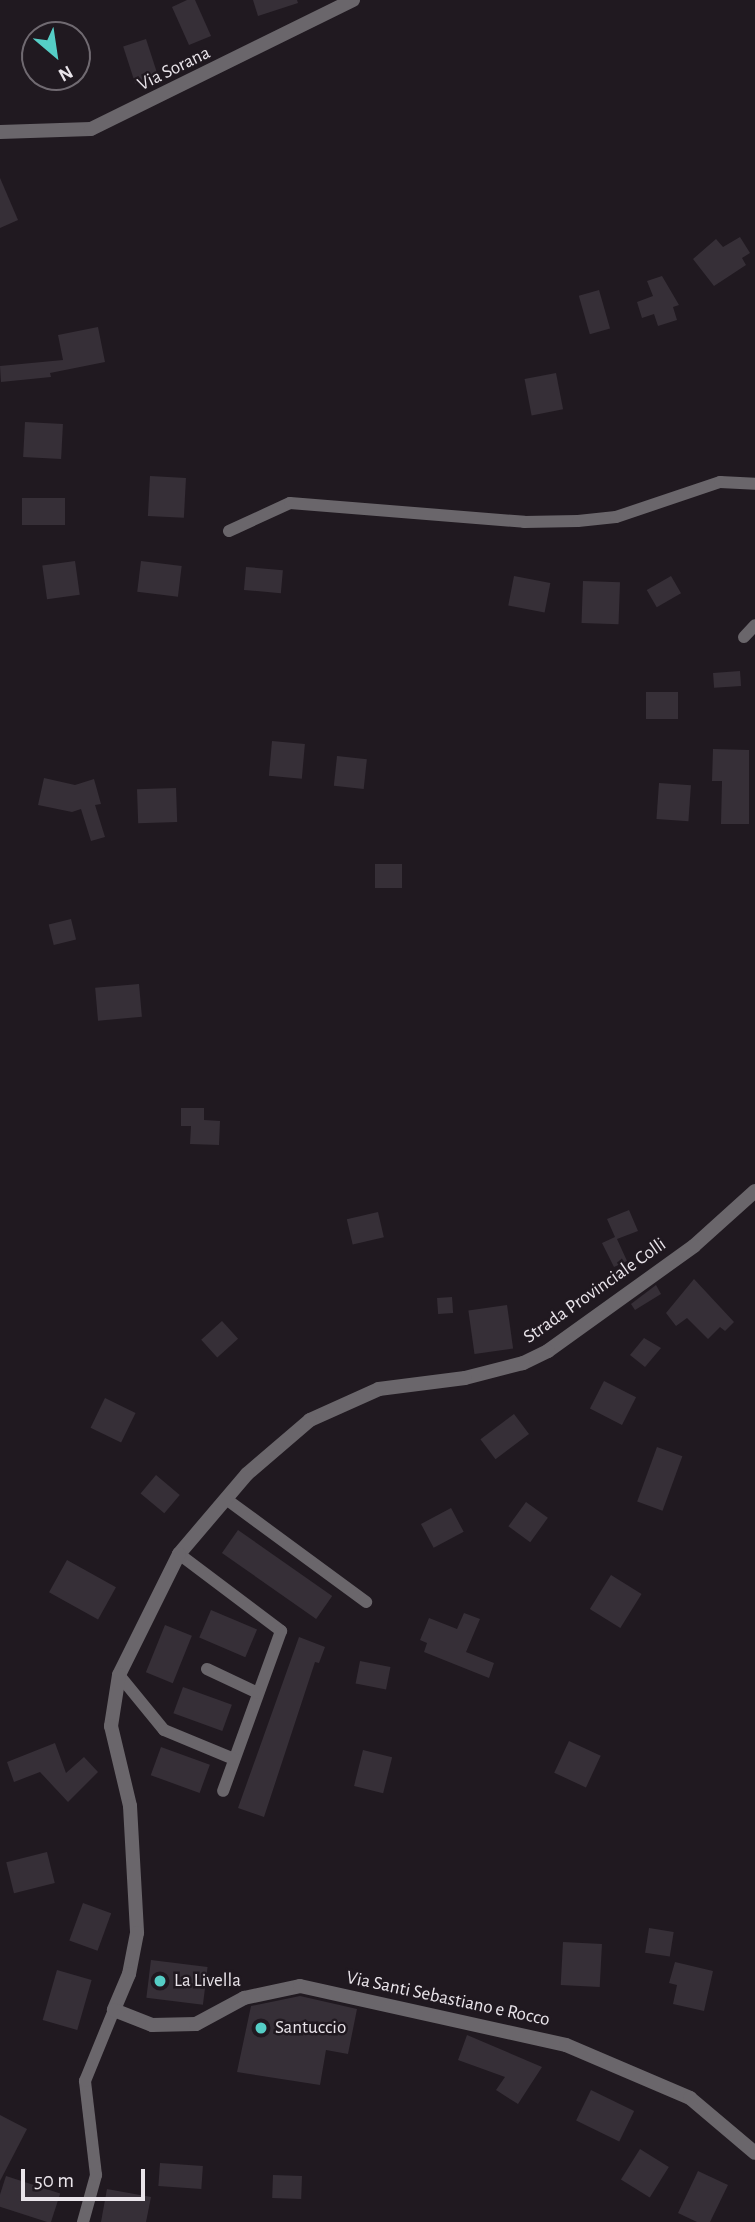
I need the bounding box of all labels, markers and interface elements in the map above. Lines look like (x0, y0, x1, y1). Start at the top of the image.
north arrow (21, 21, 91, 91)
street label: Via Sorana (134, 42, 214, 96)
text: N (55, 62, 76, 85)
street label: Strada Provinciale Colli (519, 1233, 671, 1349)
street label: Via Santi Sebastiano e Rocco (344, 1966, 552, 2032)
place label: La Livella (174, 1970, 241, 1992)
marker: La Livella (152, 1973, 168, 1989)
place label: Santuccio (275, 2017, 346, 2039)
marker: Santuccio (253, 2020, 269, 2036)
scale bar (24, 2156, 149, 2200)
text: 50 m (34, 2170, 74, 2191)

